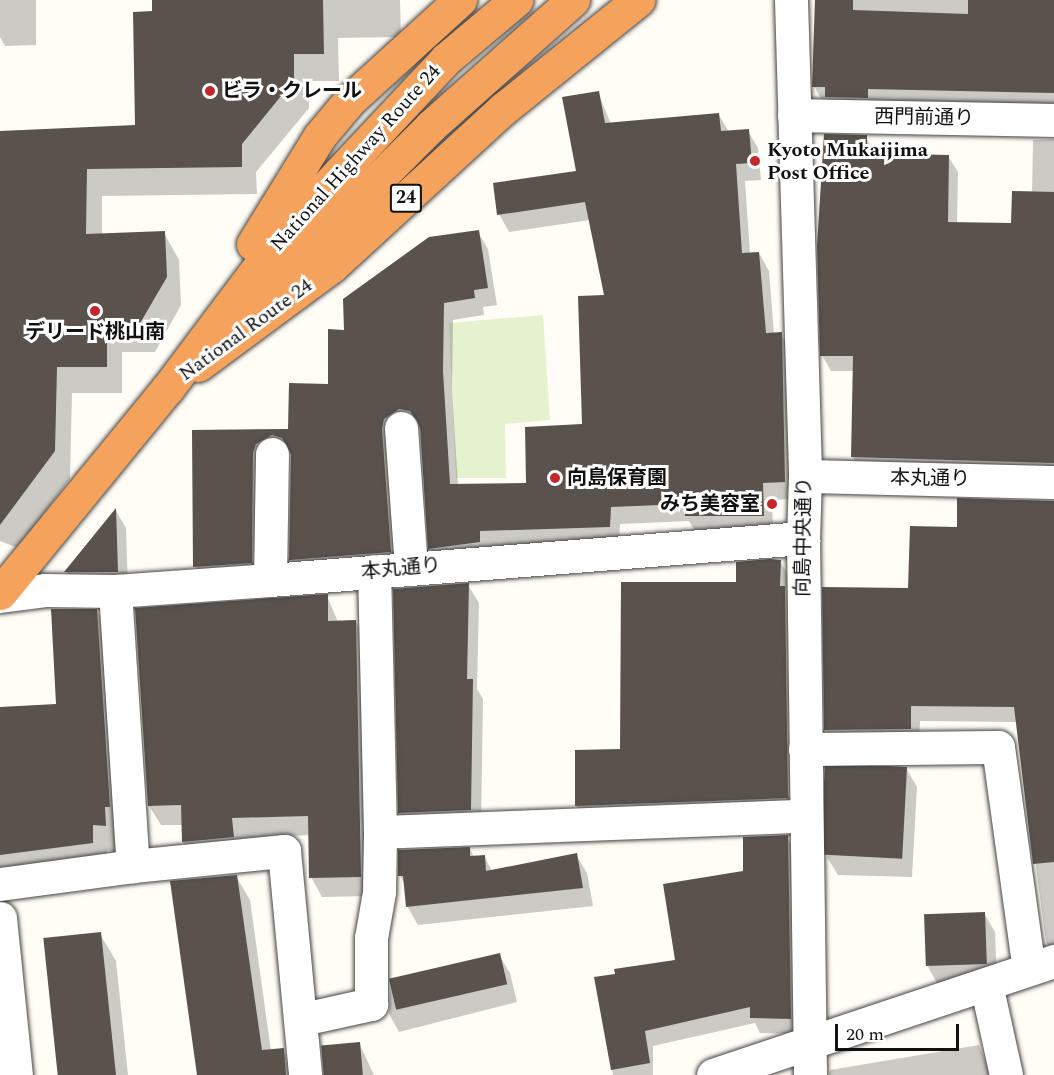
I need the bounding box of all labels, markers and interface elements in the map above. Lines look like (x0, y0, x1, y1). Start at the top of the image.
street label: National Highway Route 24 (266, 60, 446, 256)
place label: ビラ・クレール (222, 79, 362, 103)
marker: ビラ・クレール (203, 84, 217, 98)
street label: 西門前通り (874, 105, 974, 131)
place label: Kyoto Mukaijima Post Office (767, 138, 928, 185)
marker: Kyoto Mukaijima Post Office (748, 154, 762, 168)
road number: 24 (390, 183, 422, 213)
street label: National Route 24 (175, 274, 317, 386)
marker: デリード桃山南 (88, 304, 102, 318)
place label: デリード桃山南 (25, 320, 165, 344)
place label: 向島保育園 (567, 466, 667, 490)
street label: 本丸通り (890, 466, 970, 492)
marker: 向島保育園 (548, 471, 562, 485)
street label: 向島中央通り (791, 477, 817, 597)
place label: みち美容室 (660, 492, 760, 516)
marker: みち美容室 (765, 497, 779, 511)
street label: 本丸通り (360, 554, 442, 584)
scale bar (838, 1012, 962, 1050)
text: 20 m (846, 1021, 884, 1048)

